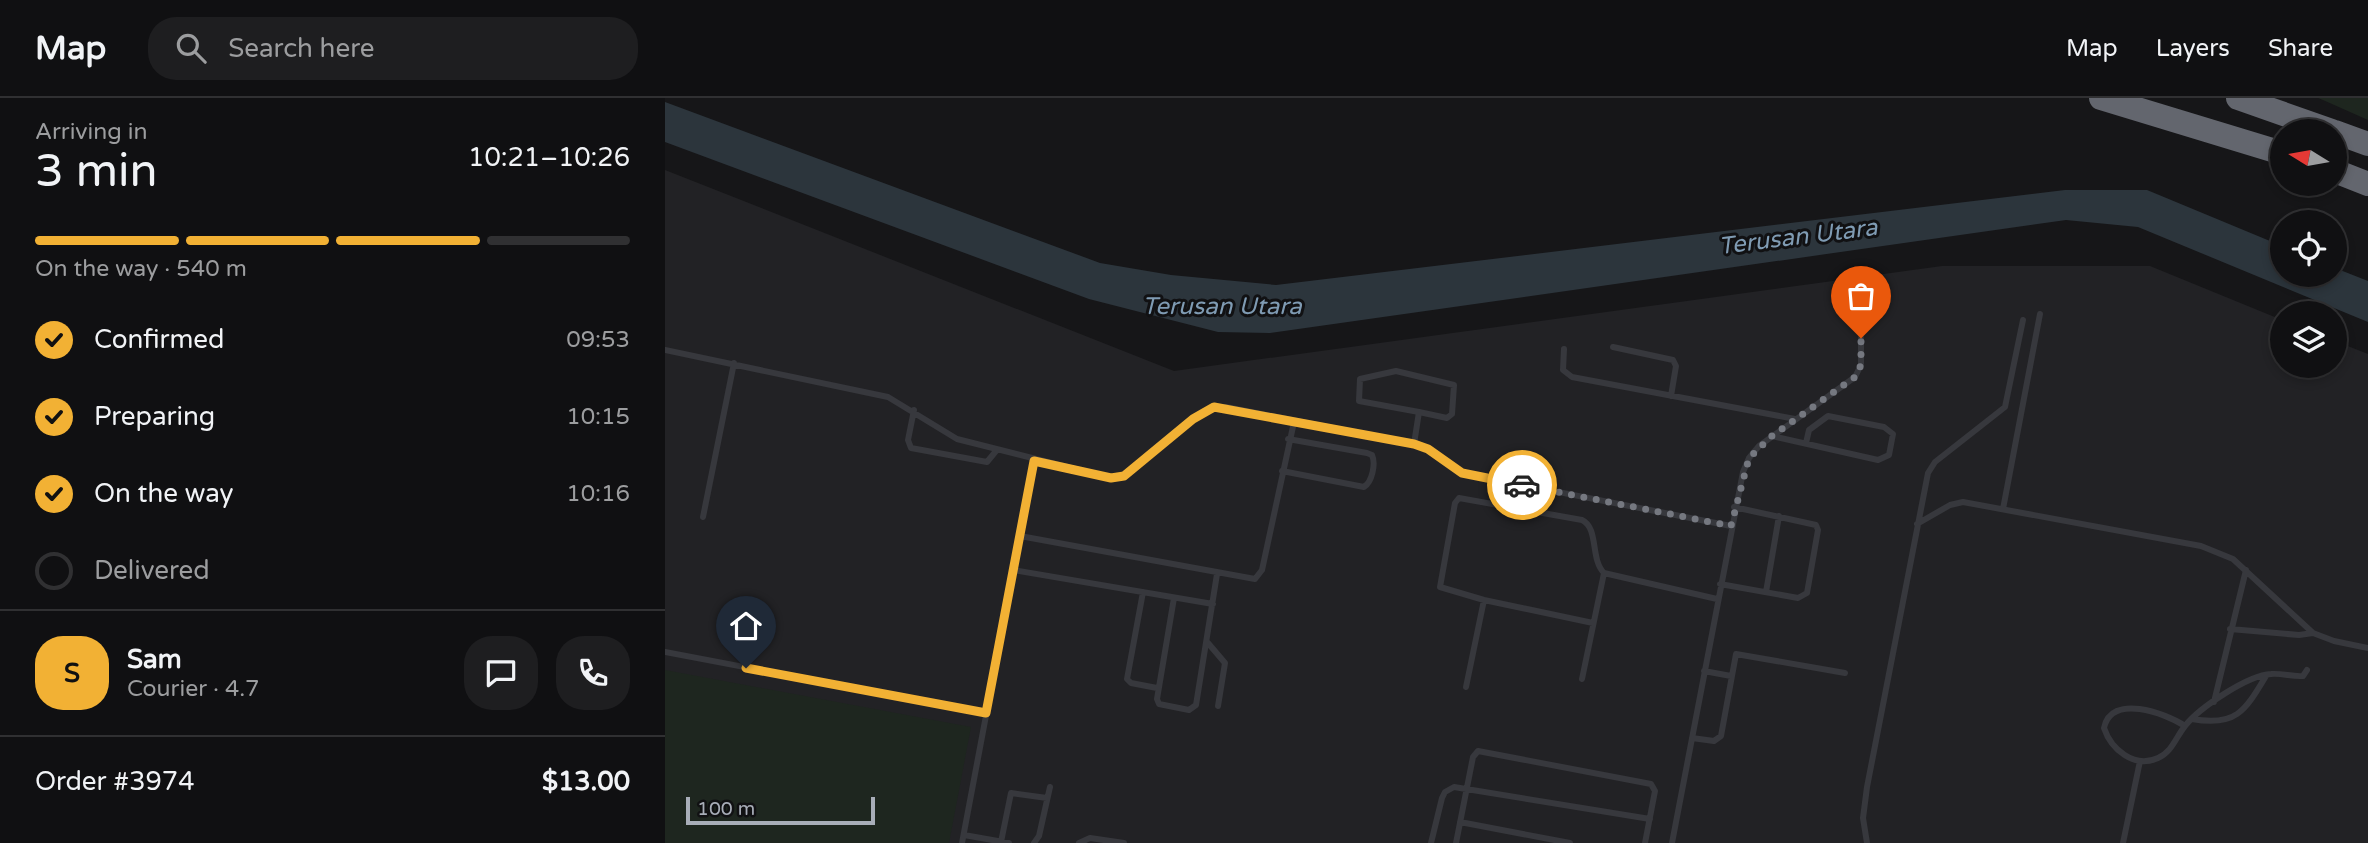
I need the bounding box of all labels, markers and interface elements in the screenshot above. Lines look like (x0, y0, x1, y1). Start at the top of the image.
search box (148, 17, 638, 80)
text: Map (35, 29, 106, 68)
icon: search (172, 29, 210, 67)
text: Search here (228, 33, 374, 64)
text: Map (2066, 34, 2118, 63)
text: Layers (2156, 34, 2230, 63)
text: Share (2268, 34, 2333, 63)
text: Arriving in (35, 118, 148, 146)
north arrow (2270, 119, 2347, 196)
map controls (2270, 119, 2347, 378)
text: 10:21–10:26 (468, 142, 630, 173)
text: 3 min (35, 144, 158, 199)
button: locate (2270, 210, 2347, 287)
water label: Terusan Utara (1717, 213, 1879, 261)
text: On the way · 540 m (35, 255, 247, 283)
pin (1831, 266, 1891, 338)
icon: bag (1842, 277, 1880, 315)
water label: Terusan Utara (1142, 292, 1302, 321)
button: layers (2270, 301, 2347, 378)
icon: check (35, 321, 73, 359)
text: Confirmed (94, 324, 224, 355)
text: 09:53 (566, 326, 630, 354)
icon: check (35, 398, 73, 436)
text: Preparing (94, 401, 215, 432)
text: 10:15 (566, 403, 630, 431)
courier (1487, 450, 1557, 520)
icon: car (1503, 466, 1541, 504)
icon: check (35, 475, 73, 513)
text: On the way (94, 478, 234, 509)
text: 10:16 (566, 480, 630, 508)
text: Delivered (94, 555, 210, 586)
pin (716, 596, 776, 668)
icon: home (727, 607, 765, 645)
button: chat (464, 636, 538, 710)
button: phone (556, 636, 630, 710)
text: Sam (127, 644, 182, 675)
text: S (64, 658, 80, 689)
text: Courier · 4.7 (127, 675, 260, 703)
text: Order #3974 (35, 766, 195, 797)
text: $13.00 (542, 766, 630, 797)
scale bar (686, 794, 875, 826)
text: 100 m (697, 798, 755, 820)

